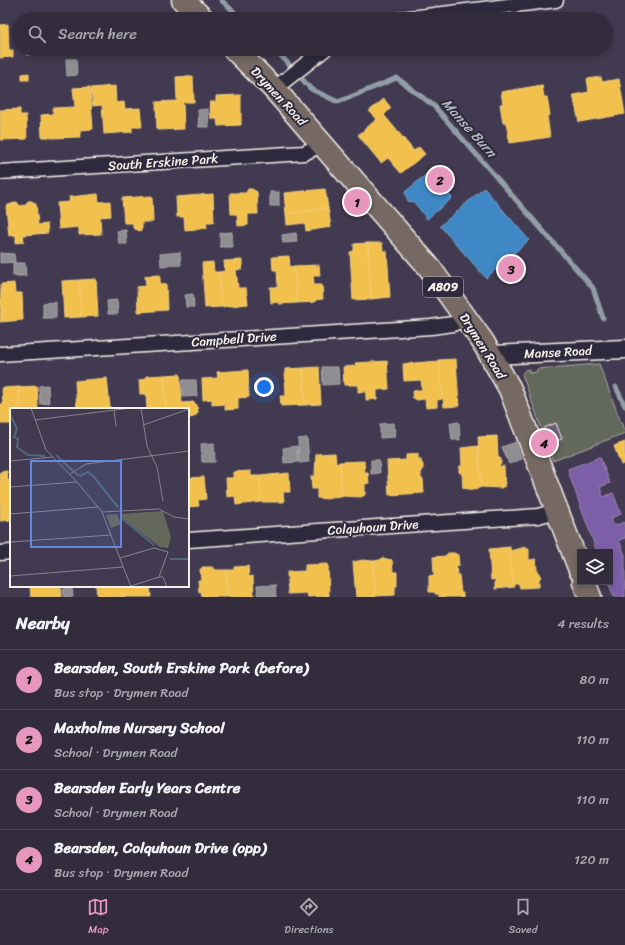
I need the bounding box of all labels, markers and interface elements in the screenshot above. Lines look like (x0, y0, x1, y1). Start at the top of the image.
search box (12, 12, 613, 56)
text: Search here (58, 21, 137, 47)
icon: search (26, 23, 48, 45)
street label: Drymen Road (245, 61, 314, 132)
water label: Manse Burn (435, 92, 504, 165)
street label: South Erskine Park (107, 147, 219, 177)
pin: 2 (427, 165, 453, 195)
pin: 1 (344, 187, 370, 217)
pin: 3 (498, 254, 524, 284)
road number: A809 (423, 277, 463, 297)
street label: Drymen Road (453, 308, 513, 385)
street label: Campbell Drive (191, 325, 278, 353)
street label: Manse Road (523, 339, 594, 365)
your location (254, 377, 274, 397)
inset map (10, 408, 189, 587)
pin: 4 (531, 428, 557, 458)
street label: Colquhoun Drive (327, 512, 419, 542)
map controls (577, 549, 613, 585)
button: layers (577, 549, 613, 585)
text: Nearby (16, 608, 70, 638)
text: 4 results (557, 612, 609, 635)
text: Bearsden, South Erskine Park (before) (54, 655, 308, 681)
text: 1 (26, 668, 32, 691)
text: 80 m (580, 668, 609, 691)
text: Bus stop · Drymen Road (54, 681, 188, 704)
text: Maxholme Nursery School (54, 715, 224, 741)
text: 2 (25, 728, 33, 751)
text: 110 m (576, 728, 609, 751)
text: School · Drymen Road (54, 741, 177, 764)
text: Bearsden Early Years Centre (54, 775, 241, 801)
text: 3 (25, 788, 33, 811)
text: 110 m (576, 788, 609, 811)
text: School · Drymen Road (54, 801, 177, 824)
text: Bearsden, Colquhoun Drive (opp) (54, 835, 266, 861)
text: 4 (25, 848, 33, 871)
text: 120 m (574, 848, 609, 871)
text: Bus stop · Drymen Road (54, 861, 188, 884)
tab: Map (87, 896, 109, 939)
tab: Directions (284, 896, 334, 939)
tab: Saved (509, 896, 538, 939)

